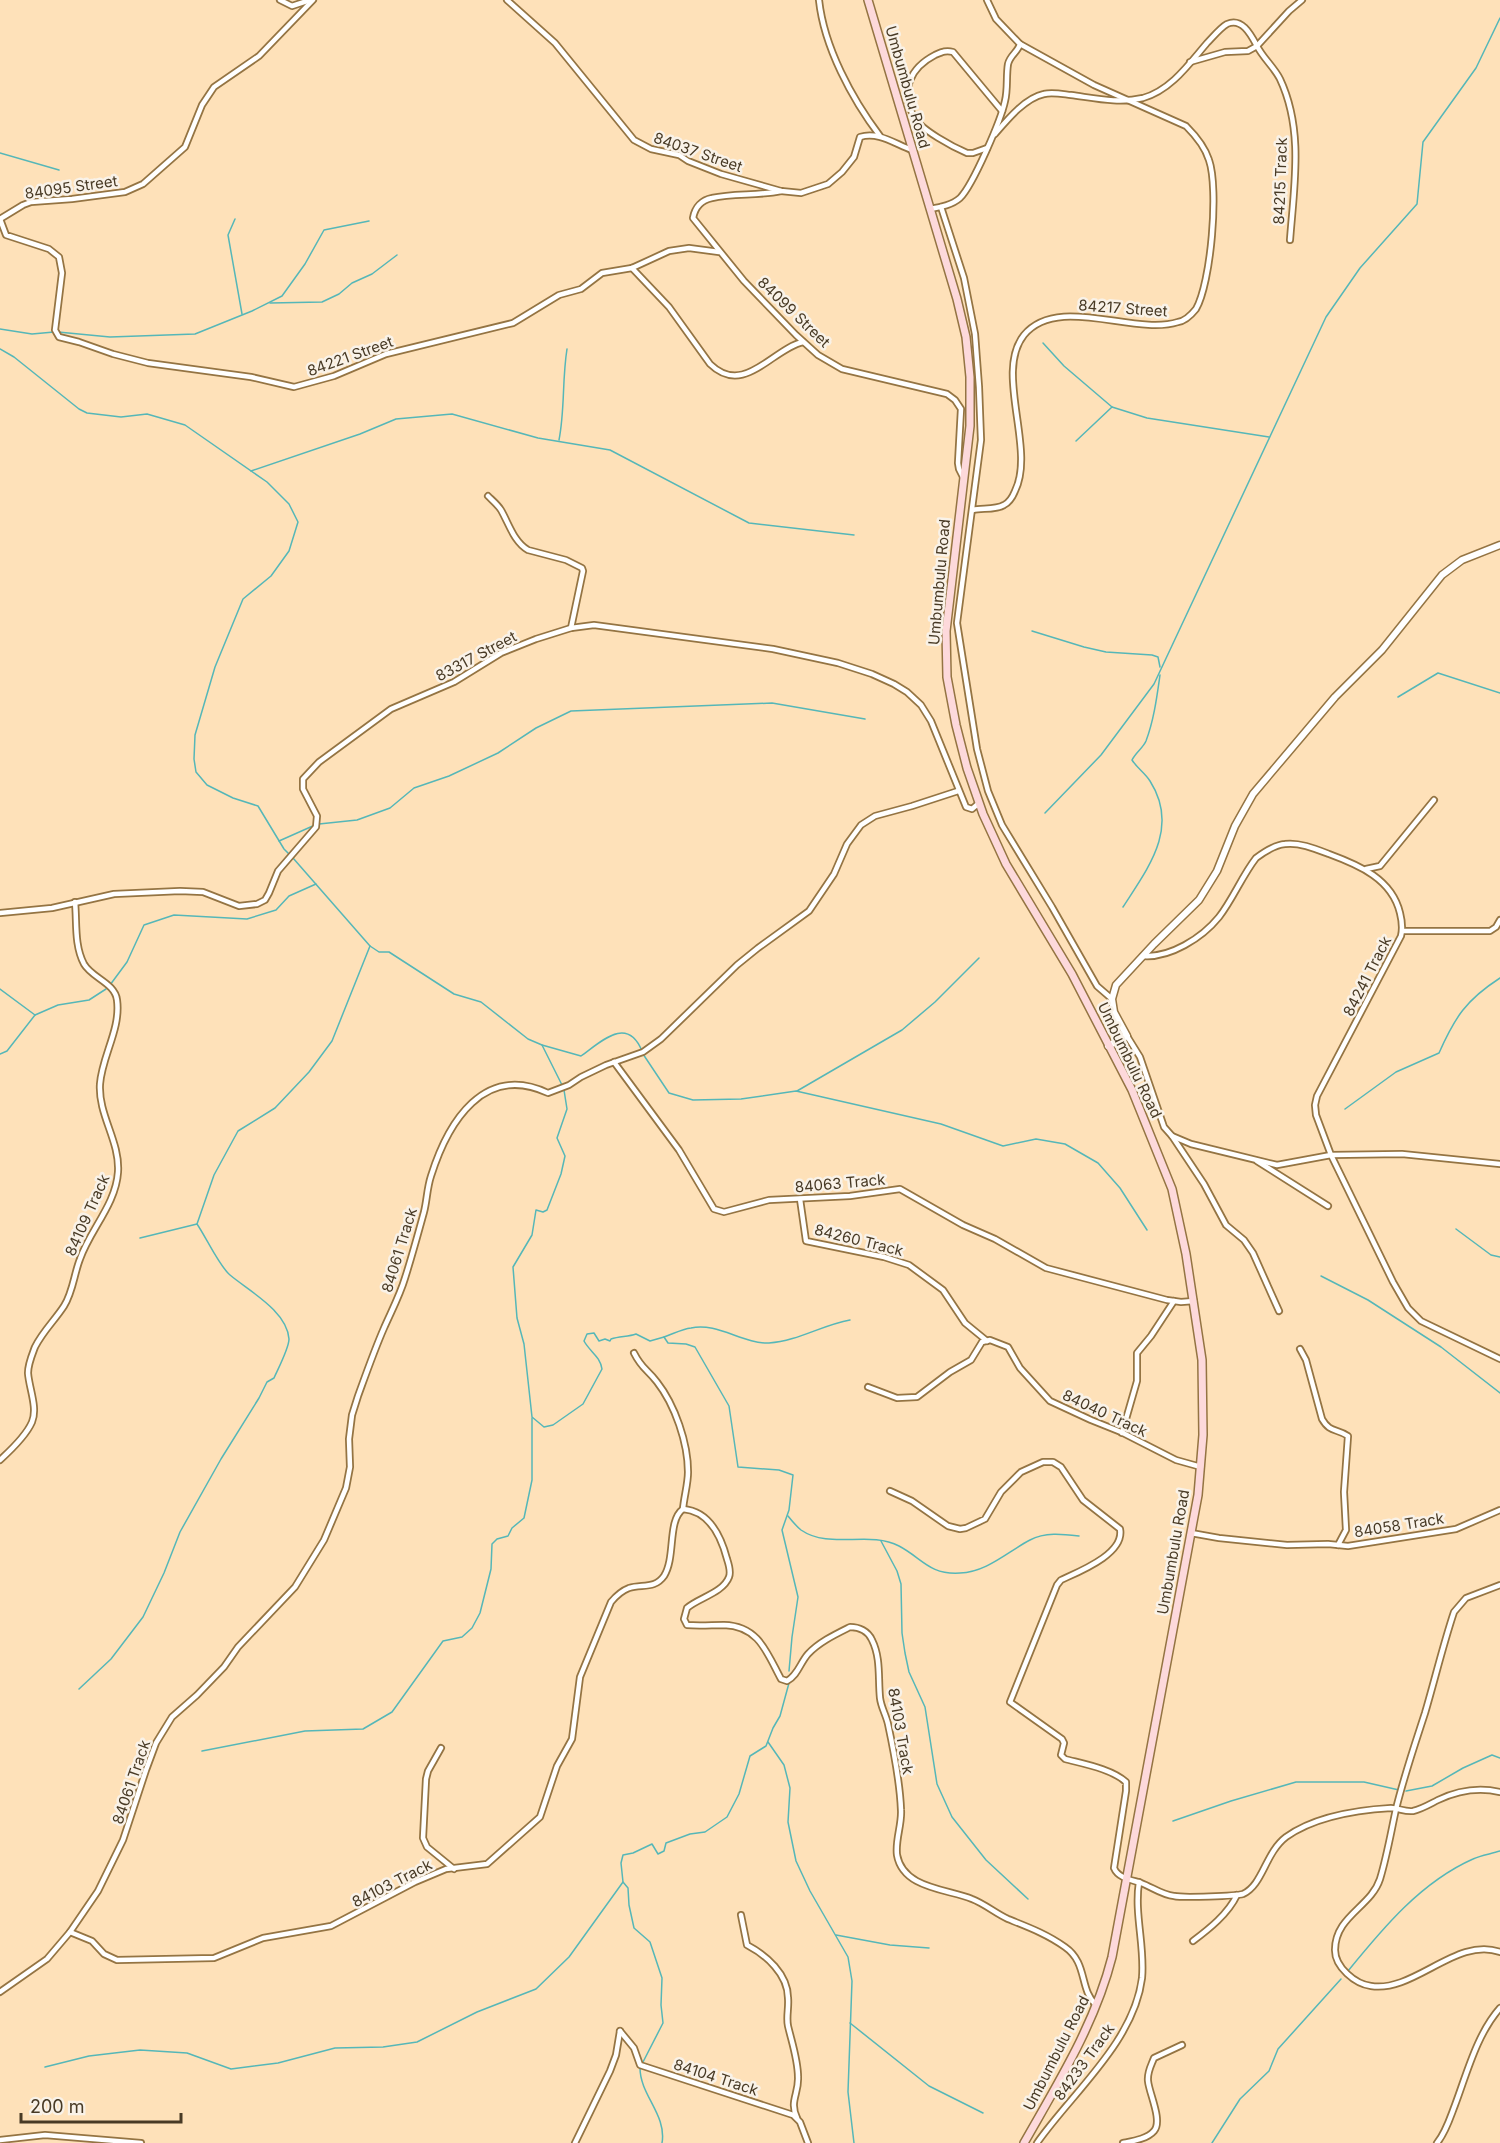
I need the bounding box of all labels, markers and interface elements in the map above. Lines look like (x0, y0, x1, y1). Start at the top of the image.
street label: Umbumbulu Road (881, 24, 935, 150)
street label: 84037 Street (651, 128, 745, 176)
street label: 84215 Track (1269, 136, 1291, 225)
street label: 84095 Street (23, 171, 119, 203)
street label: 84099 Street (754, 273, 834, 351)
street label: 84217 Street (1078, 295, 1168, 321)
street label: 84221 Street (305, 332, 396, 380)
street label: Umbumbulu Road (924, 518, 954, 646)
street label: 83317 Street (432, 627, 520, 685)
street label: 84241 Track (1339, 932, 1396, 1019)
street label: Umbumbulu Road (1094, 999, 1166, 1121)
street label: 84109 Track (61, 1170, 114, 1259)
street label: 84063 Track (794, 1170, 887, 1196)
street label: 84061 Track (377, 1205, 421, 1295)
street label: 84260 Track (813, 1220, 906, 1260)
street label: 84040 Track (1060, 1385, 1151, 1441)
street label: Umbumbulu Road (1153, 1488, 1193, 1616)
street label: 84058 Track (1353, 1508, 1446, 1541)
street label: 84103 Track (884, 1686, 918, 1776)
street label: 84061 Track (108, 1737, 155, 1827)
street label: 84103 Track (349, 1854, 436, 1911)
street label: Umbumbulu Road (1019, 1992, 1093, 2114)
street label: 84233 Track (1050, 2019, 1119, 2104)
street label: 84104 Track (671, 2054, 761, 2100)
scale bar (21, 2086, 182, 2124)
text: 200 m (30, 2096, 85, 2117)

